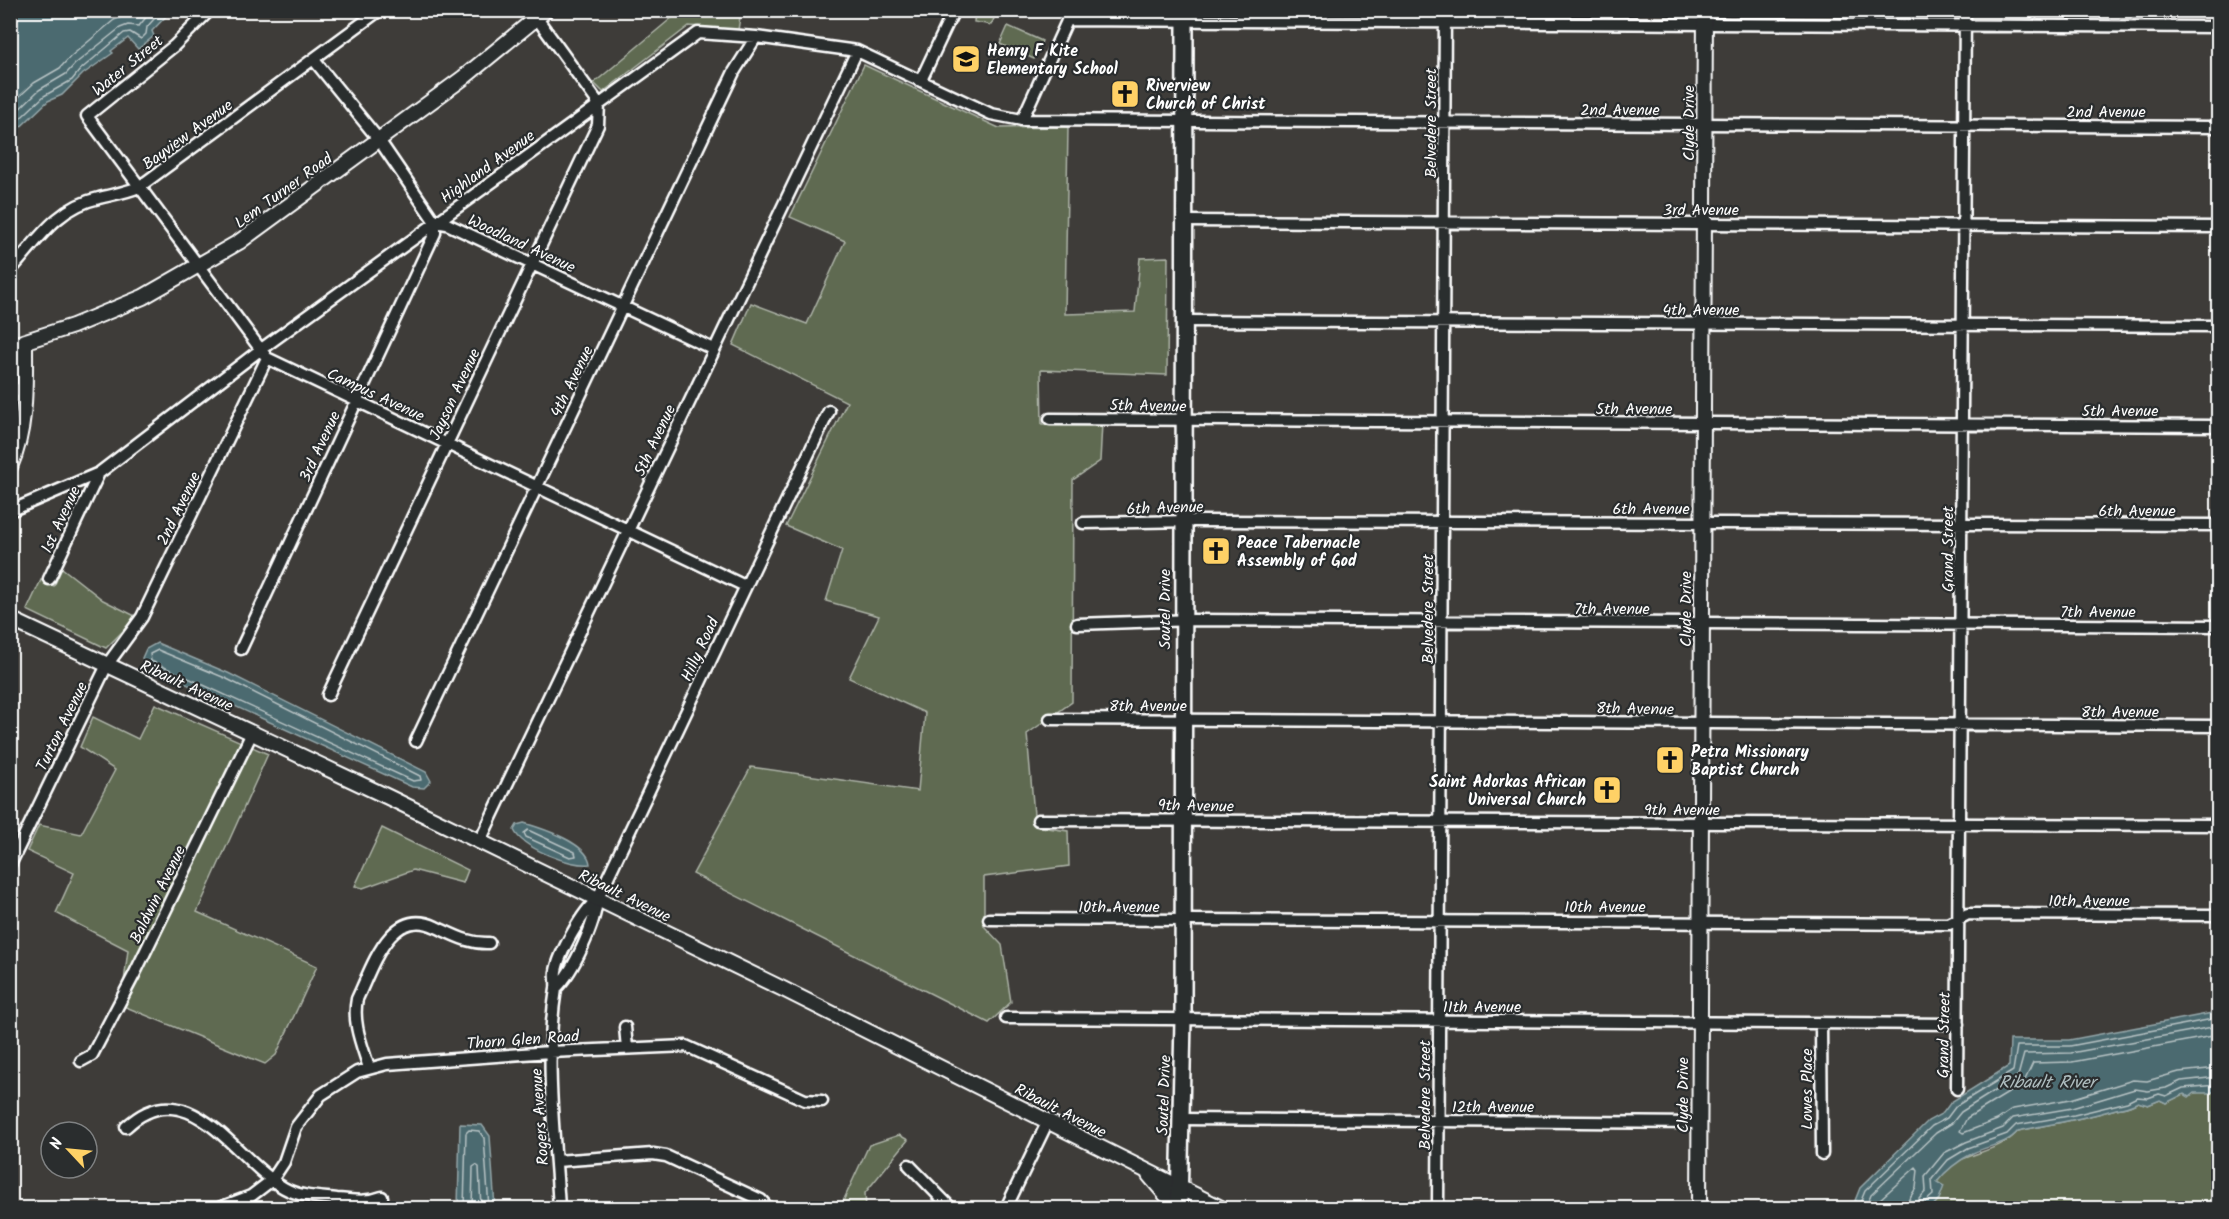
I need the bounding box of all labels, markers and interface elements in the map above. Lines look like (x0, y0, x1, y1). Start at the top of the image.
street label: Water Street (87, 29, 170, 103)
place label: Henry F Kite Elementary School (987, 39, 1119, 82)
school or university icon: Henry F Kite Elementary School (950, 43, 982, 75)
street label: Belvedere Street (1419, 67, 1444, 178)
place label: Riverview Church of Christ (1146, 74, 1266, 117)
church icon: Riverview Church of Christ (1109, 78, 1141, 110)
street label: Clyde Drive (1677, 85, 1702, 161)
street label: Bayview Avenue (137, 94, 239, 177)
street label: 2nd Avenue (1580, 98, 1660, 123)
street label: 2nd Avenue (2066, 100, 2146, 125)
street label: Highland Avenue (435, 124, 541, 210)
street label: Lem Turner Road (230, 146, 339, 235)
street label: 3rd Avenue (1663, 198, 1739, 223)
street label: Woodland Avenue (463, 208, 579, 280)
street label: 4th Avenue (1662, 298, 1740, 323)
street label: 4th Avenue (544, 342, 600, 422)
street label: Jayson Avenue (423, 345, 488, 445)
street label: Campus Avenue (322, 362, 428, 429)
street label: 5th Avenue (1109, 393, 1187, 420)
street label: 5th Avenue (1596, 397, 1672, 422)
street label: 5th Avenue (2082, 399, 2158, 424)
street label: 5th Avenue (628, 401, 683, 481)
street label: 3rd Avenue (293, 407, 348, 486)
street label: 2nd Avenue (151, 468, 208, 550)
street label: 1st Avenue (35, 482, 88, 557)
street label: 6th Avenue (1126, 495, 1204, 522)
street label: 6th Avenue (1612, 497, 1690, 522)
street label: 6th Avenue (2098, 499, 2176, 524)
street label: Grand Street (1936, 505, 1961, 592)
place label: Peace Tabernacle Assembly of God (1237, 531, 1360, 574)
church icon: Peace Tabernacle Assembly of God (1200, 535, 1232, 567)
street label: Belvedere Street (1416, 553, 1441, 664)
street label: Soutel Drive (1153, 569, 1178, 649)
street label: Clyde Drive (1674, 571, 1699, 647)
street label: 7th Avenue (1574, 597, 1650, 622)
street label: 7th Avenue (2060, 600, 2136, 625)
street label: Hilly Road (675, 612, 727, 686)
street label: Ribault Avenue (136, 654, 237, 719)
street label: Turton Avenue (30, 678, 95, 776)
street label: 8th Avenue (1109, 694, 1187, 719)
street label: 8th Avenue (1596, 696, 1674, 723)
street label: 8th Avenue (2081, 700, 2159, 725)
place label: Petra Missionary Baptist Church (1691, 740, 1809, 783)
church icon: Petra Missionary Baptist Church (1654, 744, 1686, 776)
place label: Saint Adorkas African Universal Church (1429, 770, 1586, 813)
church icon: Saint Adorkas African Universal Church (1591, 774, 1623, 806)
street label: 9th Avenue (1158, 793, 1234, 820)
street label: 9th Avenue (1644, 798, 1720, 823)
street label: Baldwin Avenue (124, 841, 193, 948)
street label: Ribault Avenue (574, 863, 675, 930)
street label: 10th Avenue (2048, 889, 2130, 914)
street label: 10th Avenue (1078, 895, 1160, 920)
street label: 10th Avenue (1564, 895, 1646, 920)
street label: Grand Street (1931, 991, 1958, 1078)
street label: 11th Avenue (1443, 995, 1521, 1020)
street label: Thorn Glen Road (466, 1024, 581, 1057)
street label: Belvedere Street (1413, 1039, 1438, 1150)
street label: Lowes Place (1795, 1048, 1820, 1130)
street label: Soutel Drive (1151, 1054, 1178, 1136)
street label: Clyde Drive (1671, 1057, 1696, 1133)
street label: Rogers Avenue (525, 1068, 556, 1166)
water label: Ribault River (1999, 1069, 2099, 1098)
street label: Ribault Avenue (1010, 1077, 1111, 1145)
street label: 12th Avenue (1452, 1095, 1534, 1120)
north arrow (39, 1120, 99, 1180)
text: N (43, 1134, 70, 1154)

